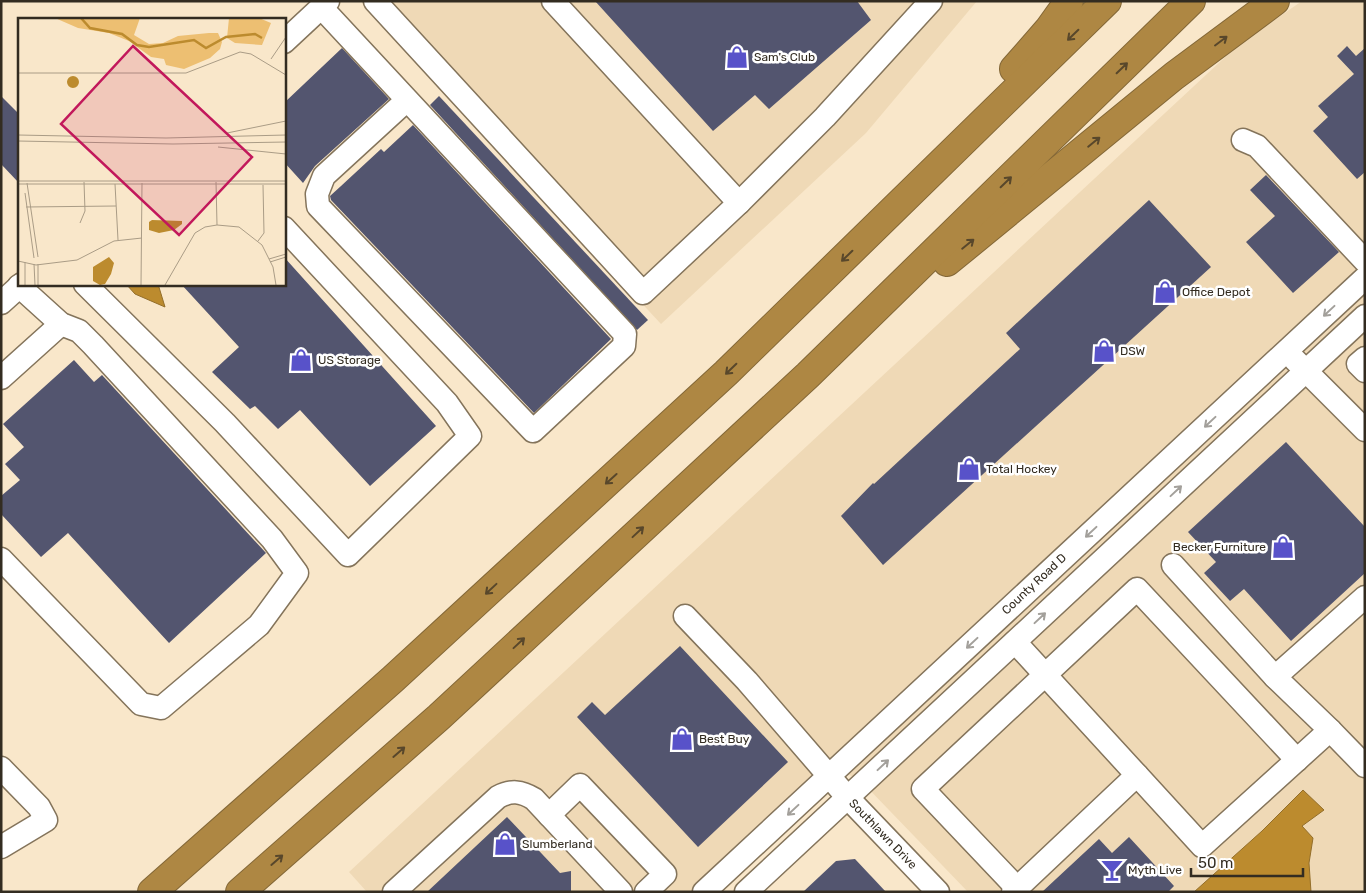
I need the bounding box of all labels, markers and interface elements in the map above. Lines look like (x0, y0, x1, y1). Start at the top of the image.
inset map (18, 18, 285, 285)
one-way arrow (1066, 29, 1079, 41)
one-way arrow (1214, 36, 1228, 46)
shop icon: Sam's Club (724, 44, 750, 70)
place label: Sam's Club (754, 50, 815, 64)
one-way arrow (1116, 62, 1128, 74)
one-way arrow (1087, 136, 1100, 147)
one-way arrow (1000, 176, 1012, 188)
one-way arrow (961, 239, 974, 250)
one-way arrow (842, 249, 854, 261)
shop icon: Office Depot (1152, 279, 1178, 305)
place label: Office Depot (1182, 285, 1251, 299)
one-way arrow (1323, 305, 1335, 317)
shop icon: DSW (1091, 338, 1117, 364)
place label: DSW (1120, 344, 1146, 358)
shop icon: US Storage (288, 347, 314, 373)
place label: US Storage (318, 353, 381, 367)
one-way arrow (724, 363, 737, 375)
one-way arrow (1204, 416, 1216, 428)
shop icon: Total Hockey (956, 456, 982, 482)
place label: Total Hockey (986, 462, 1057, 476)
one-way arrow (604, 473, 617, 484)
one-way arrow (1169, 485, 1182, 497)
one-way arrow (632, 526, 645, 538)
one-way arrow (1084, 526, 1097, 538)
shop icon: Becker Furniture (1270, 534, 1296, 560)
place label: Becker Furniture (1173, 540, 1266, 554)
street label: County Road D (999, 551, 1069, 617)
one-way arrow (485, 583, 498, 594)
one-way arrow (1034, 612, 1047, 624)
one-way arrow (513, 637, 526, 649)
one-way arrow (965, 637, 978, 649)
shop icon: Best Buy (669, 726, 695, 752)
place label: Best Buy (699, 732, 750, 746)
one-way arrow (392, 747, 405, 758)
one-way arrow (877, 759, 890, 770)
street label: Southlawn Drive (846, 796, 920, 872)
one-way arrow (786, 804, 799, 816)
shop icon: Slumberland (492, 831, 518, 857)
place label: Slumberland (522, 837, 593, 851)
scale bar (1191, 846, 1304, 878)
one-way arrow (270, 854, 283, 865)
text: 50 m (1198, 854, 1233, 872)
bar icon: Myth Live (1099, 857, 1125, 883)
place label: Myth Live (1128, 863, 1182, 877)

